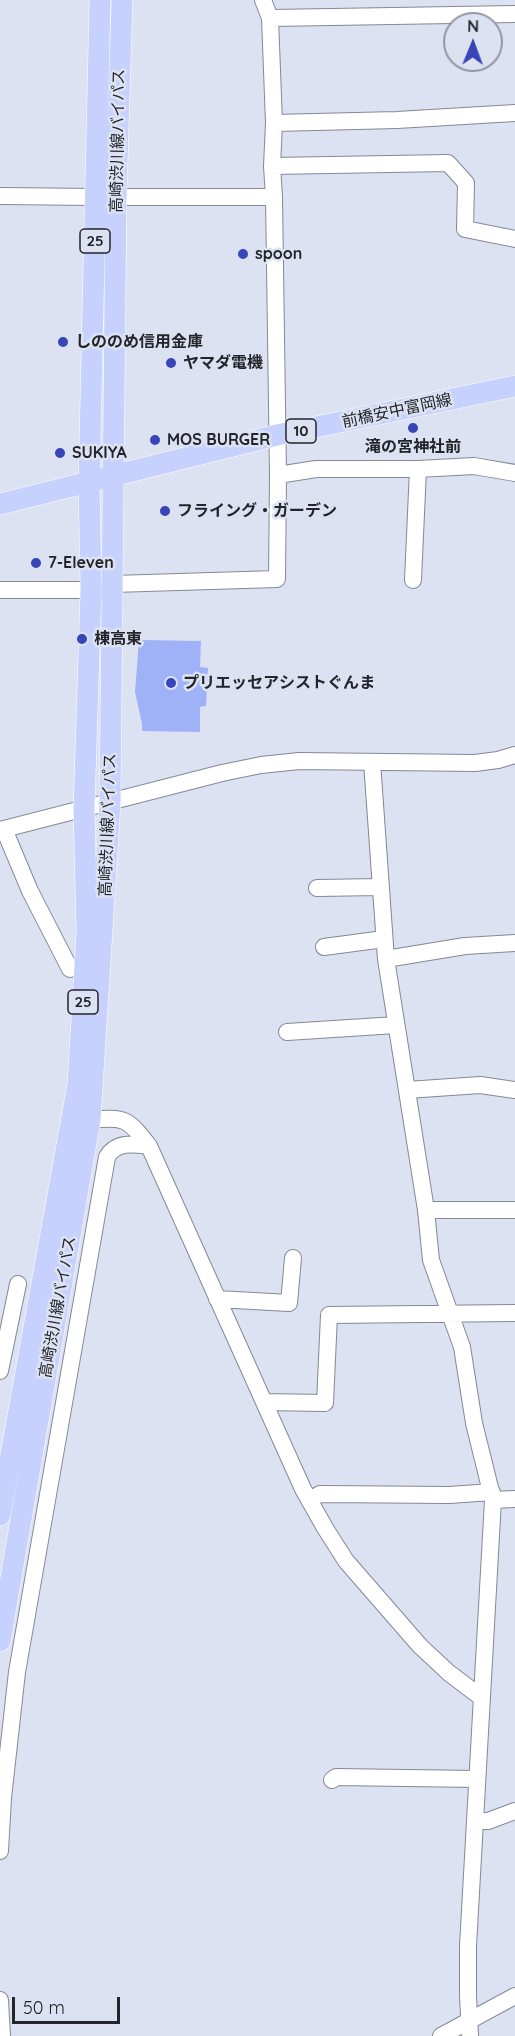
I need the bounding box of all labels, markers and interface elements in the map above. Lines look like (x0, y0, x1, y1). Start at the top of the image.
north arrow (443, 12, 503, 72)
text: N (467, 16, 479, 36)
street label: 高崎渋川線バイパス (107, 69, 129, 213)
road number: 25 (80, 229, 110, 253)
place label: spoon (255, 244, 302, 264)
marker: spoon (236, 247, 250, 261)
place label: しののめ信用金庫 (75, 332, 203, 352)
marker: しののめ信用金庫 (56, 335, 70, 349)
place label: ヤマダ電機 (183, 353, 263, 373)
marker: ヤマダ電機 (164, 356, 178, 370)
street label: 前橋安中富岡線 (340, 390, 454, 432)
road number: 10 (286, 419, 316, 443)
marker: 滝の宮神社前 (406, 421, 420, 435)
place label: MOS BURGER (167, 430, 270, 450)
marker: MOS BURGER (148, 433, 162, 447)
place label: 滝の宮神社前 (365, 437, 461, 457)
place label: SUKIYA (72, 443, 127, 463)
marker: SUKIYA (53, 446, 67, 460)
place label: フライング・ガーデン (177, 501, 337, 521)
marker: フライング・ガーデン (158, 504, 172, 518)
place label: 7-Eleven (48, 553, 114, 573)
marker: 7-Eleven (29, 556, 43, 570)
place label: 棟高東 (94, 629, 142, 649)
marker: 棟高東 (75, 632, 89, 646)
place label: プリエッセアシストぐんま (183, 673, 375, 693)
marker: プリエッセアシストぐんま (164, 676, 178, 690)
street label: 高崎渋川線バイパス (96, 753, 120, 897)
road number: 25 (68, 990, 98, 1014)
street label: 高崎渋川線バイパス (36, 1234, 80, 1380)
scale bar (15, 1985, 123, 2023)
text: 50 m (23, 1996, 65, 2019)

